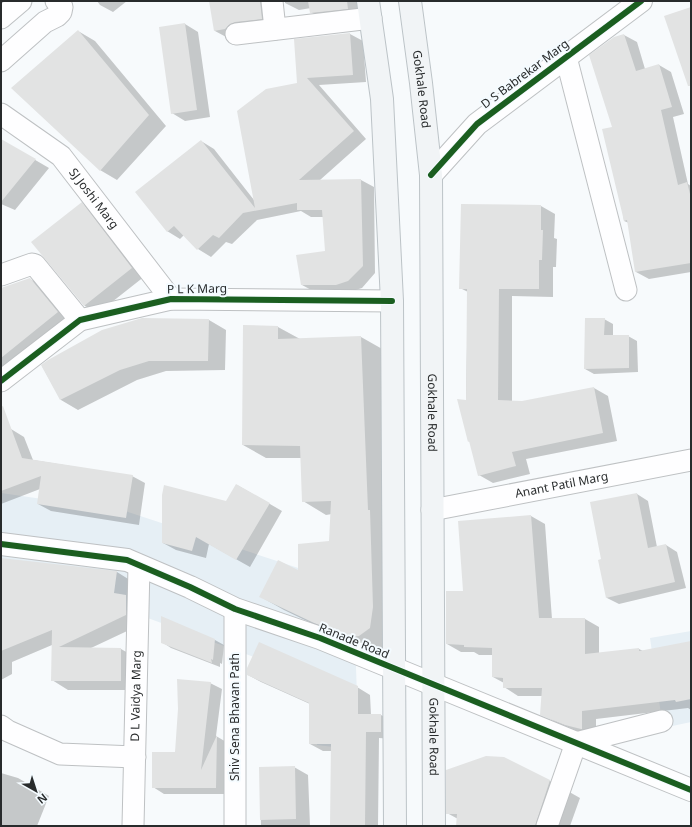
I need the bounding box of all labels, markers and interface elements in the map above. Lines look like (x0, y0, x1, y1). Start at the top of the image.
street label: D S Babrekar Marg (477, 35, 572, 112)
street label: Gokhale Road (409, 49, 435, 129)
street label: SJ Joshi Marg (65, 164, 123, 232)
street label: P L K Marg (167, 279, 227, 298)
street label: Gokhale Road (424, 373, 441, 452)
street label: Anant Patil Marg (514, 467, 609, 502)
street label: Ranade Road (316, 619, 392, 662)
street label: D L Vaidya Marg (126, 650, 145, 742)
street label: Shiv Sena Bhavan Path (226, 653, 243, 781)
street label: Gokhale Road (425, 697, 443, 776)
north arrow (16, 771, 56, 811)
text: N (34, 791, 51, 808)

